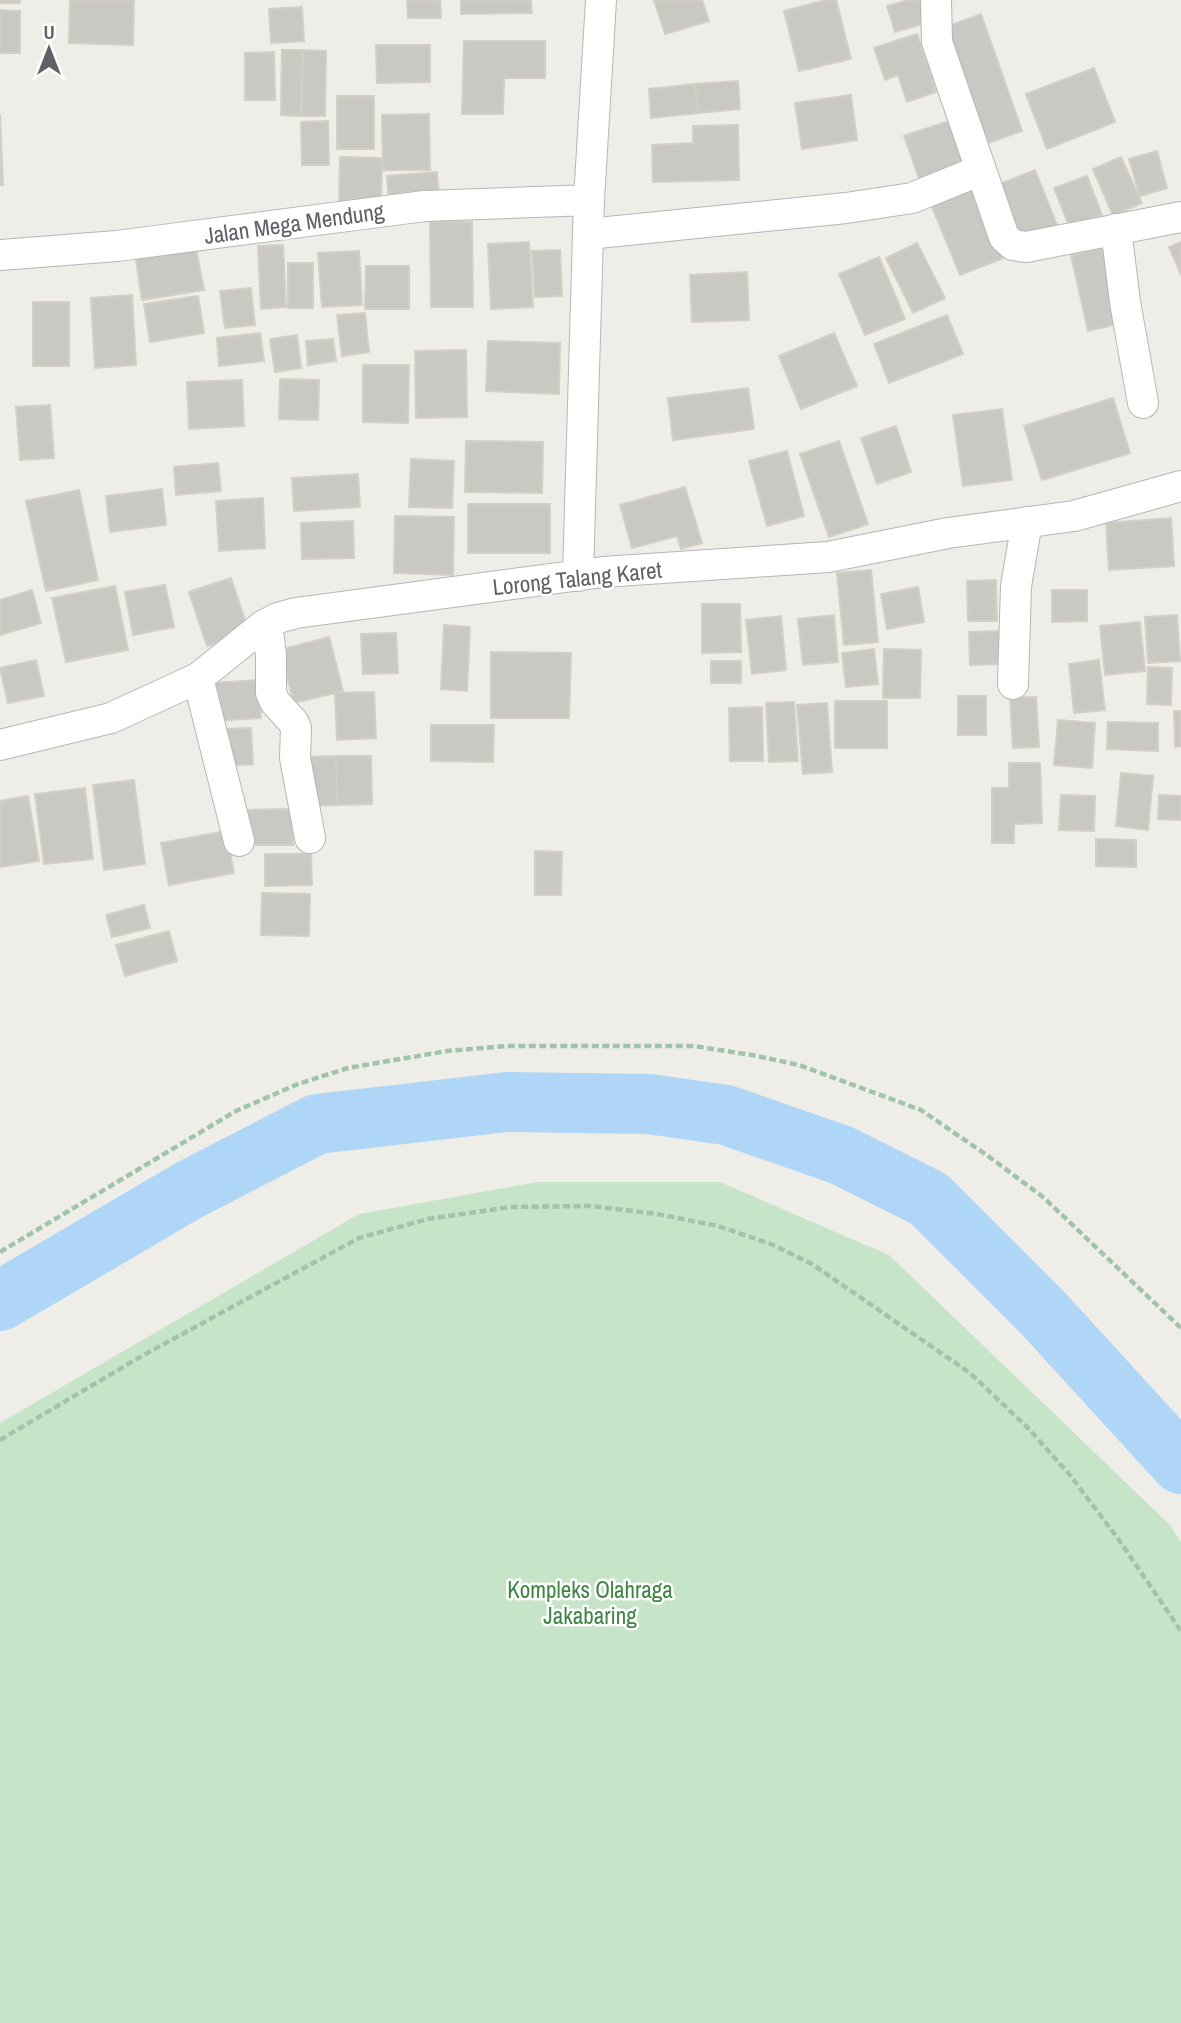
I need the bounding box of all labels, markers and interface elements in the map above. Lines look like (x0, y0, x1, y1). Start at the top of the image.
north arrow (14, 14, 84, 84)
text: U (43, 19, 55, 45)
street label: Jalan Mega Mendung (202, 195, 386, 251)
street label: Lorong Talang Karet (491, 554, 663, 602)
park label: Kompleks Olahraga Jakabaring (507, 1574, 673, 1631)

